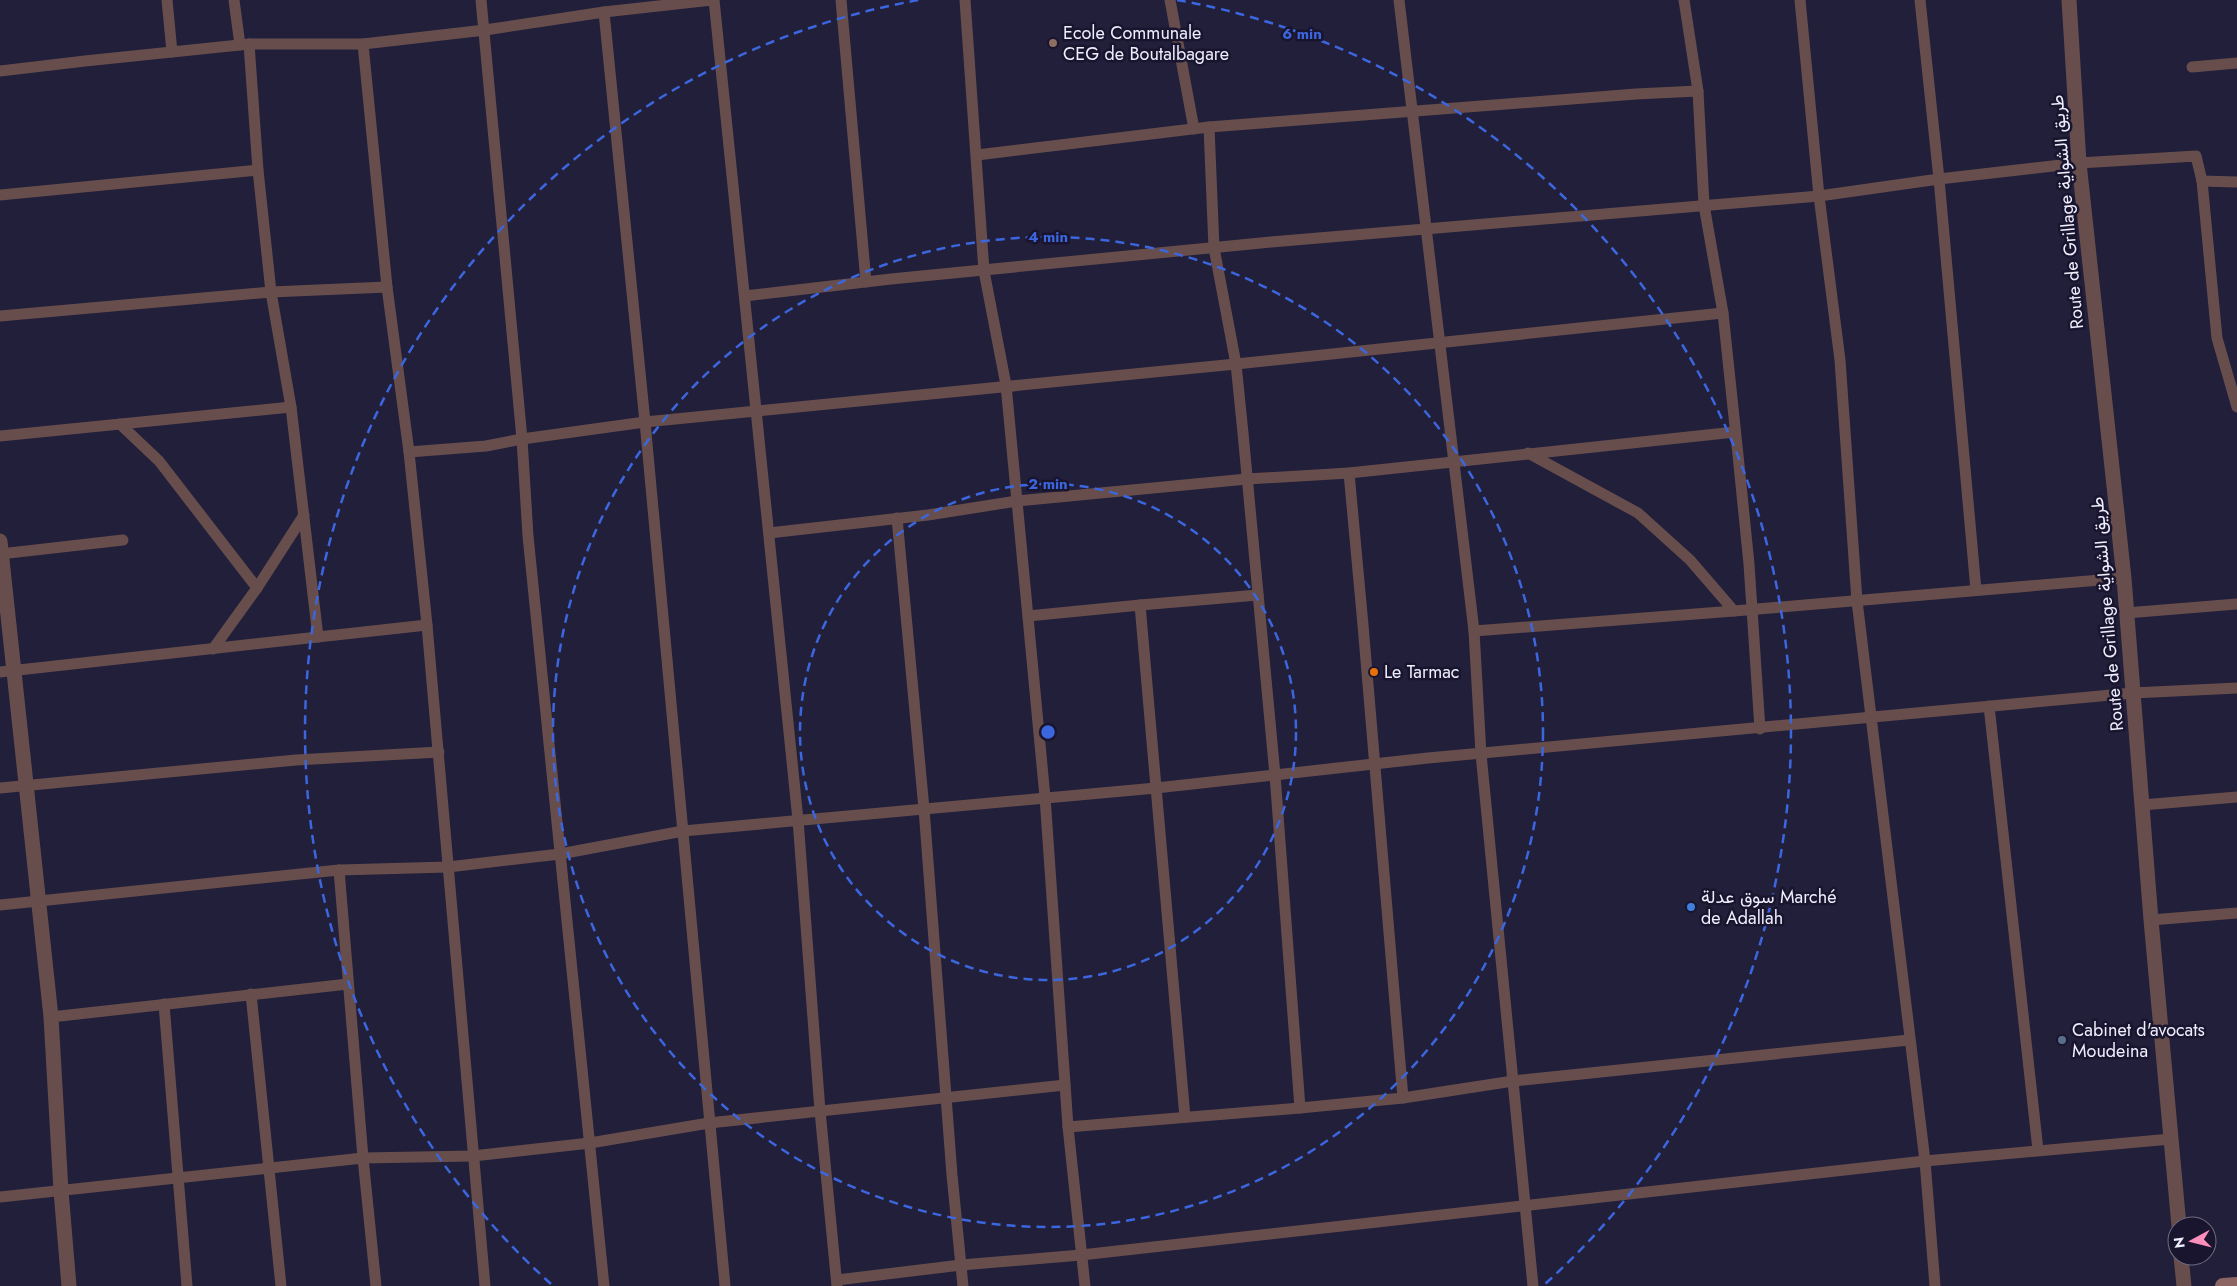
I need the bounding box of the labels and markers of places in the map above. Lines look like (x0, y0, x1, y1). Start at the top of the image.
place label: Ecole Communale CEG de Boutalbagare (1063, 20, 1229, 67)
marker: Ecole Communale CEG de Boutalbagare (1047, 37, 1059, 49)
place label: Le Tarmac (1384, 659, 1459, 685)
marker: Le Tarmac (1368, 666, 1380, 678)
centre of rings (1039, 723, 1057, 741)
place label: سوق عدلة Marché de Adallah (1701, 884, 1836, 931)
marker: سوق عدلة Marché de Adallah (1685, 901, 1697, 913)
place label: Cabinet d'avocats Moudeina (2072, 1017, 2205, 1064)
marker: Cabinet d'avocats Moudeina (2056, 1034, 2068, 1046)

